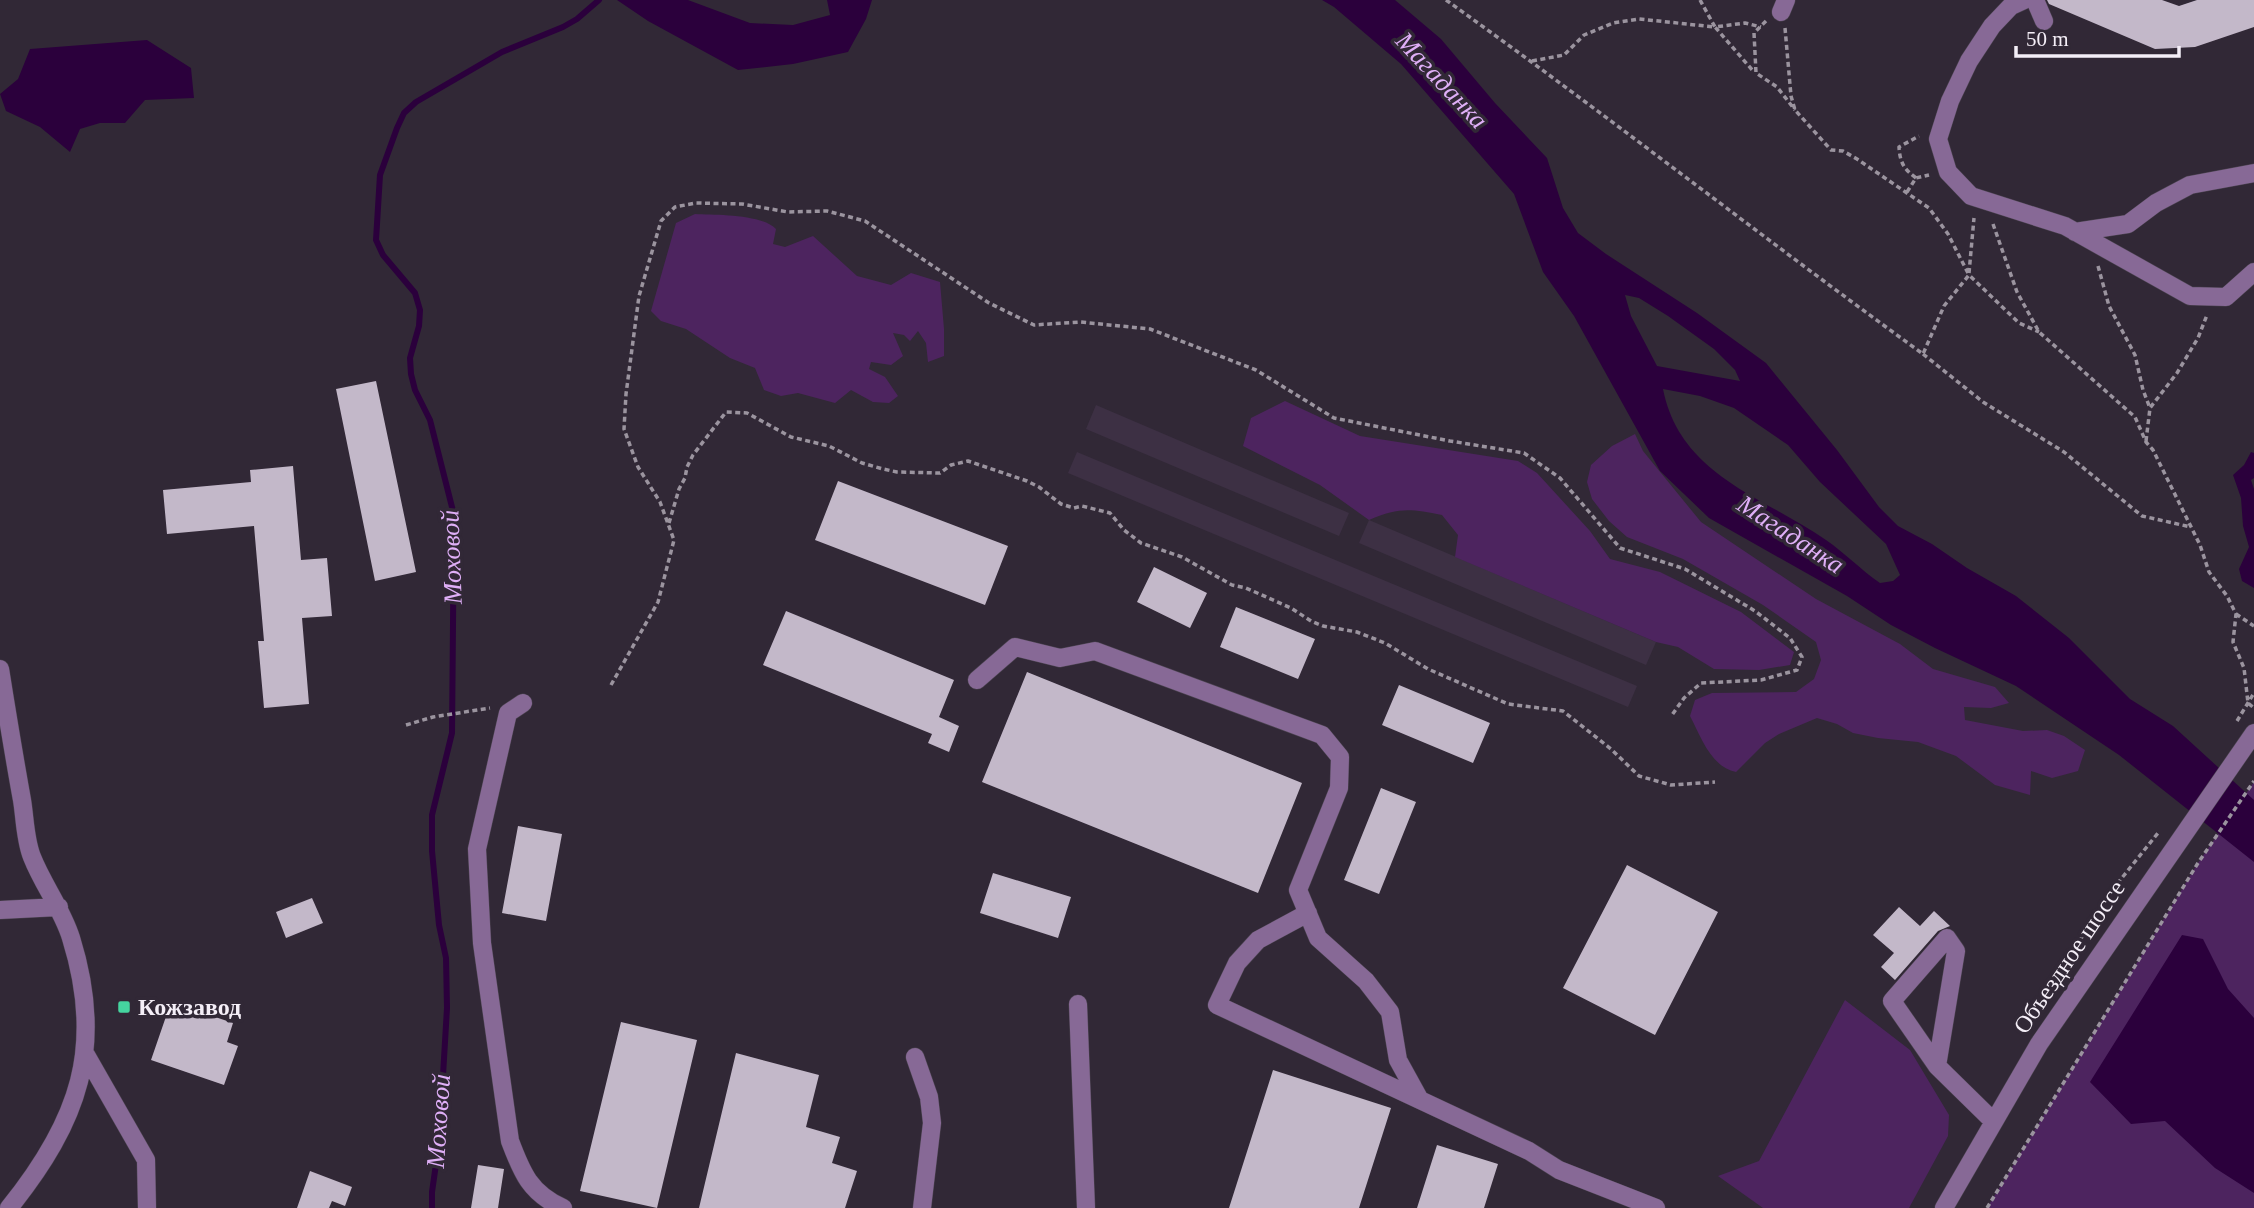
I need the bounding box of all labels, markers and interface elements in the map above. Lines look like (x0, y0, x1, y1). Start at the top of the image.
scale bar (2016, 14, 2179, 58)
water label: Магаданка (1389, 25, 1493, 134)
text: 50 m (2026, 27, 2069, 51)
water label: Магаданка (1731, 489, 1849, 580)
water label: Моховой (435, 509, 468, 606)
street label: Объездное шоссе (2008, 876, 2130, 1038)
place label: Кожзавод (138, 994, 241, 1020)
marker: Кожзавод (116, 999, 132, 1015)
water label: Моховой (421, 1073, 456, 1170)

